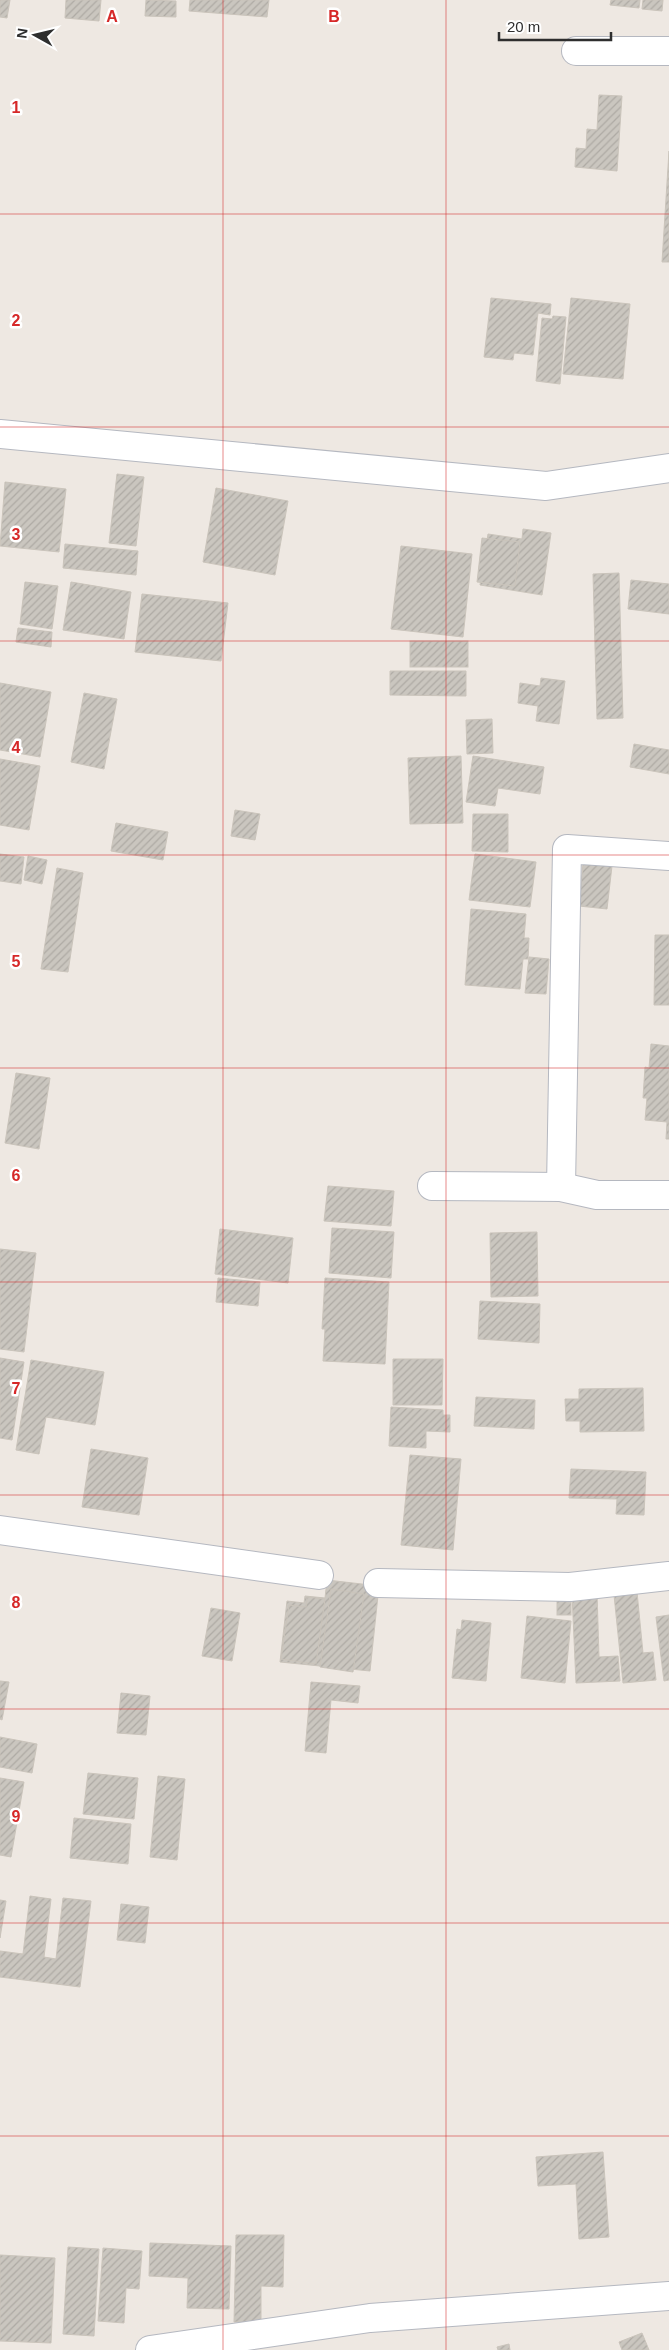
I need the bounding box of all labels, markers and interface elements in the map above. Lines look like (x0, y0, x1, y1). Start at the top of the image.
text: A (106, 8, 118, 25)
text: B (328, 8, 340, 25)
north arrow (10, 10, 60, 60)
scale bar (499, 10, 612, 42)
text: 20 m (507, 18, 540, 35)
text: N (13, 27, 31, 39)
text: 1 (12, 99, 21, 116)
text: 2 (12, 312, 21, 329)
text: 3 (12, 526, 21, 543)
text: 4 (12, 739, 21, 756)
text: 5 (12, 953, 21, 970)
text: 6 (12, 1167, 21, 1184)
text: 7 (12, 1380, 21, 1397)
text: 8 (12, 1594, 21, 1611)
text: 9 (12, 1808, 21, 1825)

